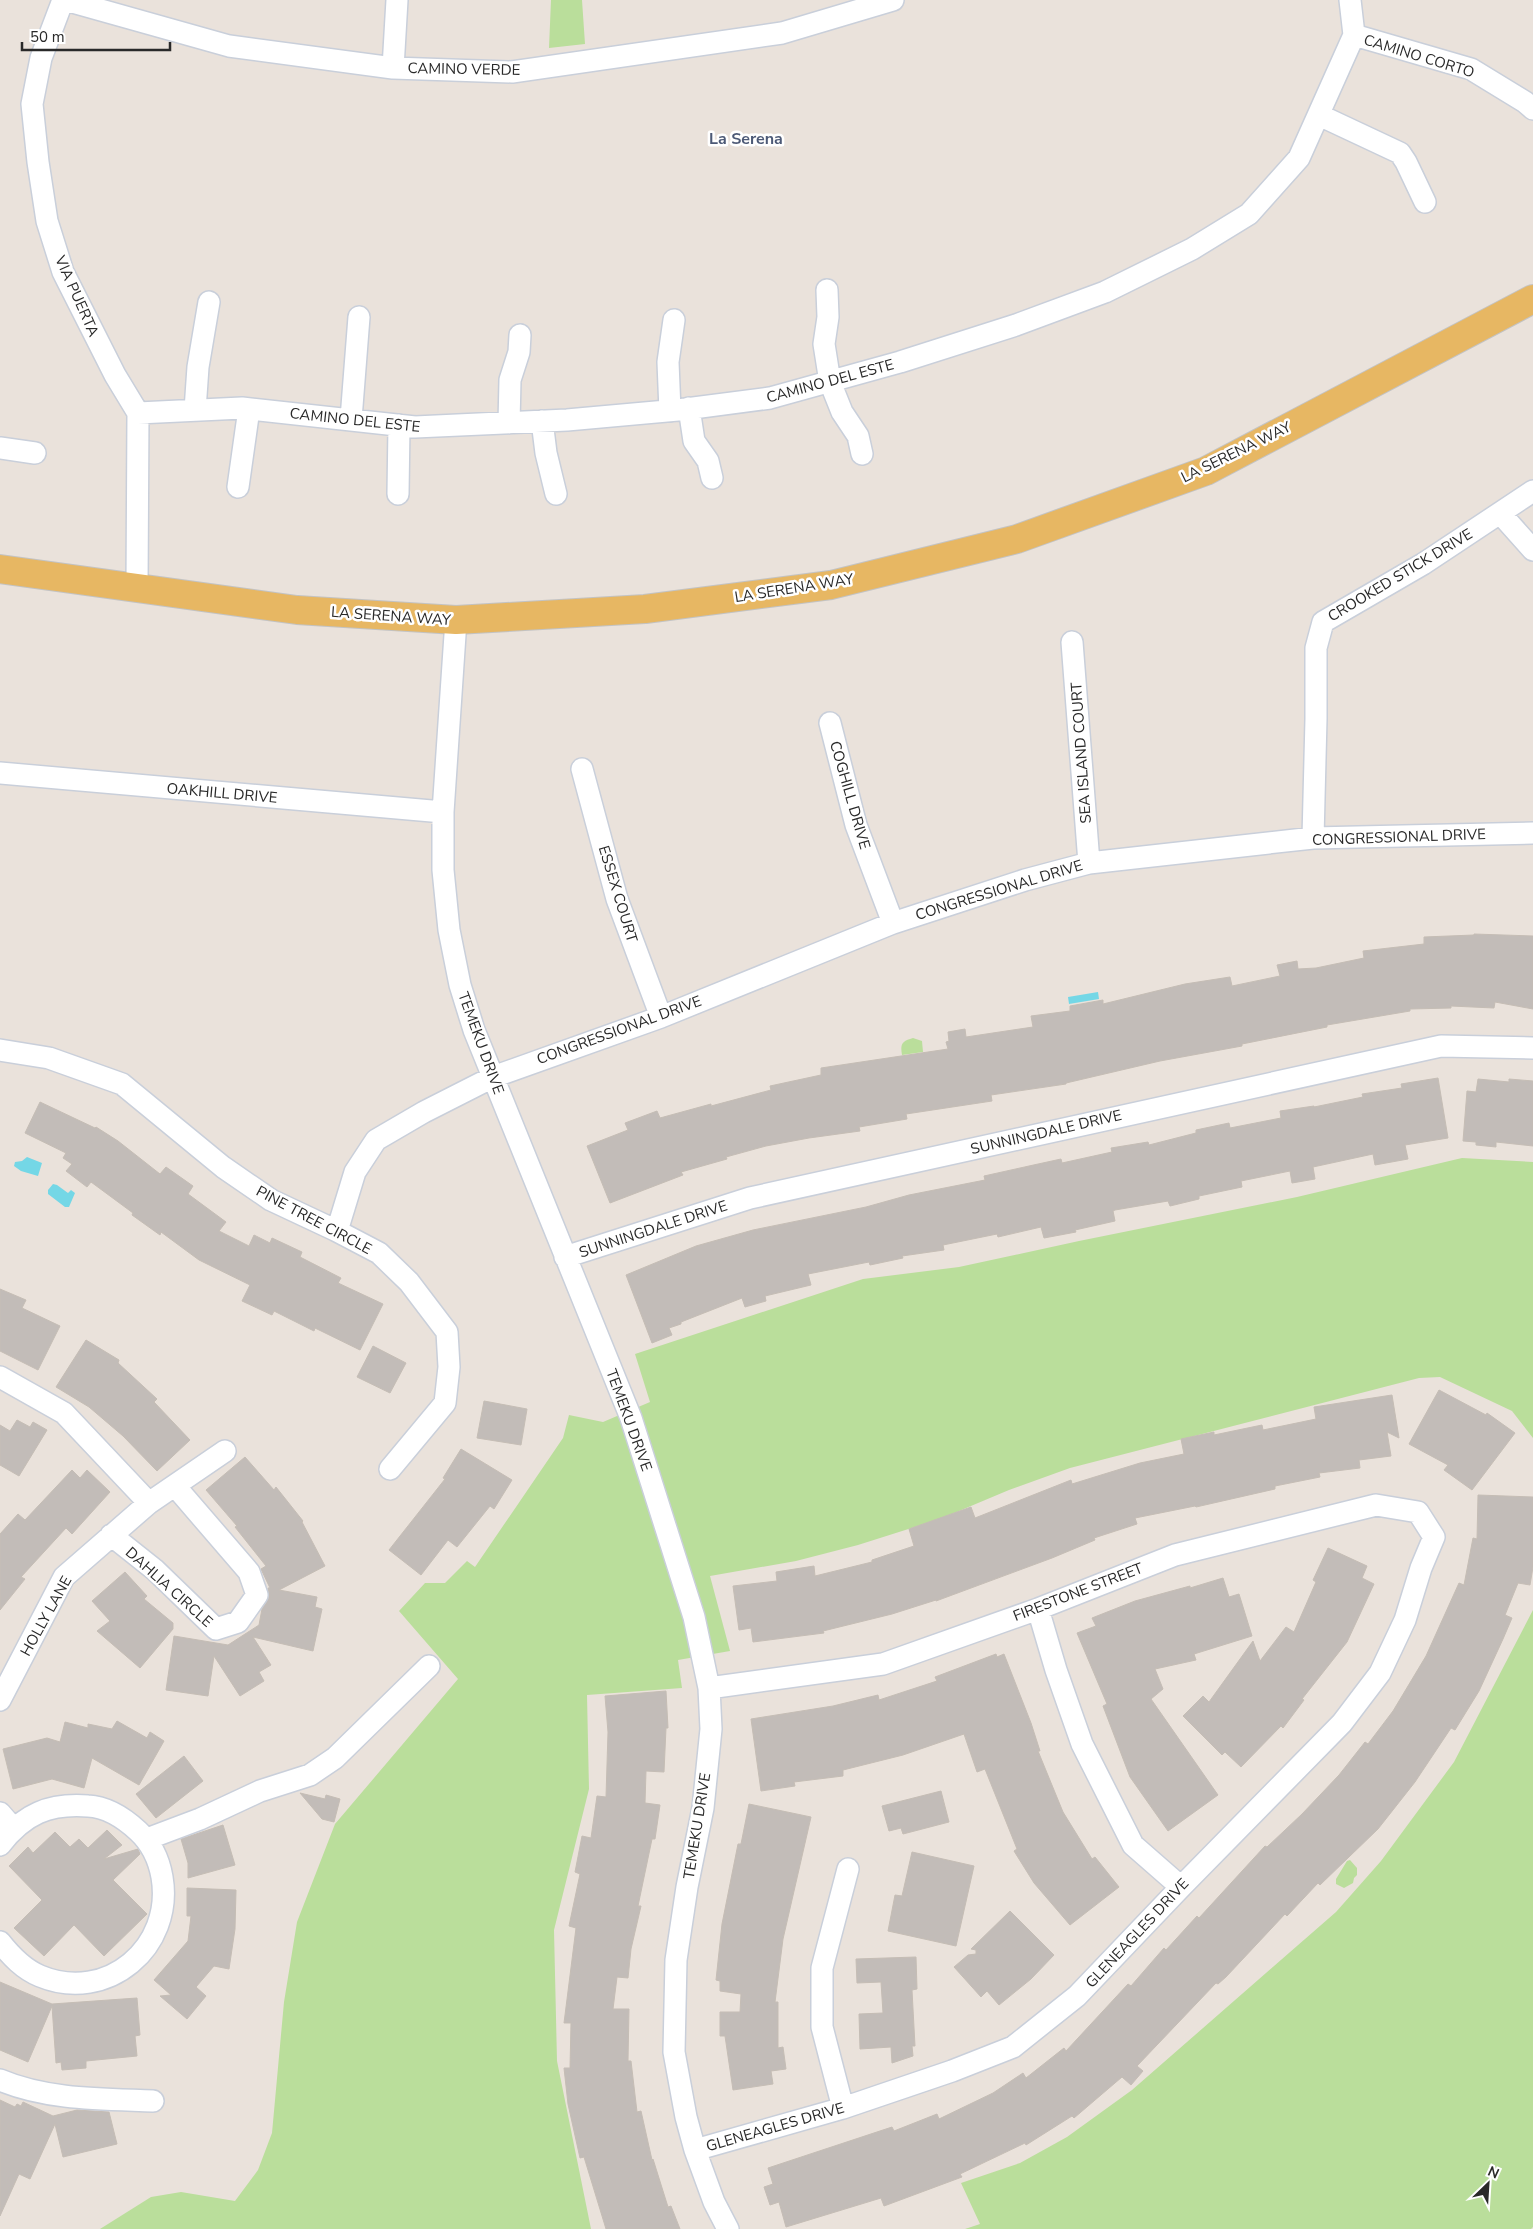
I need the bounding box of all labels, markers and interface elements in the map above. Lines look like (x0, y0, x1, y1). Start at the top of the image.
scale bar (22, 20, 170, 52)
text: 50 m (30, 27, 65, 47)
street label: CAMINO CORTO (1361, 30, 1477, 82)
street label: CAMINO VERDE (407, 58, 521, 80)
district label: La Serena (709, 128, 783, 150)
street label: VIA PUERTA (50, 251, 104, 340)
street label: CAMINO DEL ESTE (764, 354, 896, 408)
street label: CAMINO DEL ESTE (289, 403, 421, 437)
street label: LA SERENA WAY (1178, 416, 1295, 487)
street label: CROOKED STICK DRIVE (1324, 524, 1476, 626)
street label: LA SERENA WAY (733, 569, 856, 607)
street label: LA SERENA WAY (331, 602, 453, 630)
street label: SEA ISLAND COURT (1066, 682, 1096, 824)
street label: COGHILL DRIVE (825, 739, 875, 851)
street label: OAKHILL DRIVE (166, 778, 278, 808)
street label: CONGRESSIONAL DRIVE (1312, 824, 1486, 850)
street label: ESSEX COURT (594, 843, 642, 945)
street label: CONGRESSIONAL DRIVE (913, 855, 1085, 925)
street label: TEMEKU DRIVE (453, 989, 509, 1097)
street label: CONGRESSIONAL DRIVE (534, 991, 704, 1069)
street label: SUNNINGDALE DRIVE (968, 1105, 1124, 1159)
street label: PINE TREE CIRCLE (253, 1181, 375, 1259)
street label: SUNNINGDALE DRIVE (576, 1196, 730, 1262)
street label: TEMEKU DRIVE (601, 1366, 657, 1474)
street label: DAHLIA CIRCLE (121, 1542, 217, 1632)
street label: FIRESTONE STREET (1010, 1558, 1146, 1626)
street label: HOLLY LANE (16, 1572, 76, 1660)
street label: TEMEKU DRIVE (679, 1771, 715, 1881)
street label: GLENEAGLES DRIVE (1081, 1874, 1193, 1992)
street label: GLENEAGLES DRIVE (704, 2098, 846, 2156)
north arrow (1463, 2159, 1513, 2209)
text: N (1485, 2162, 1502, 2183)

